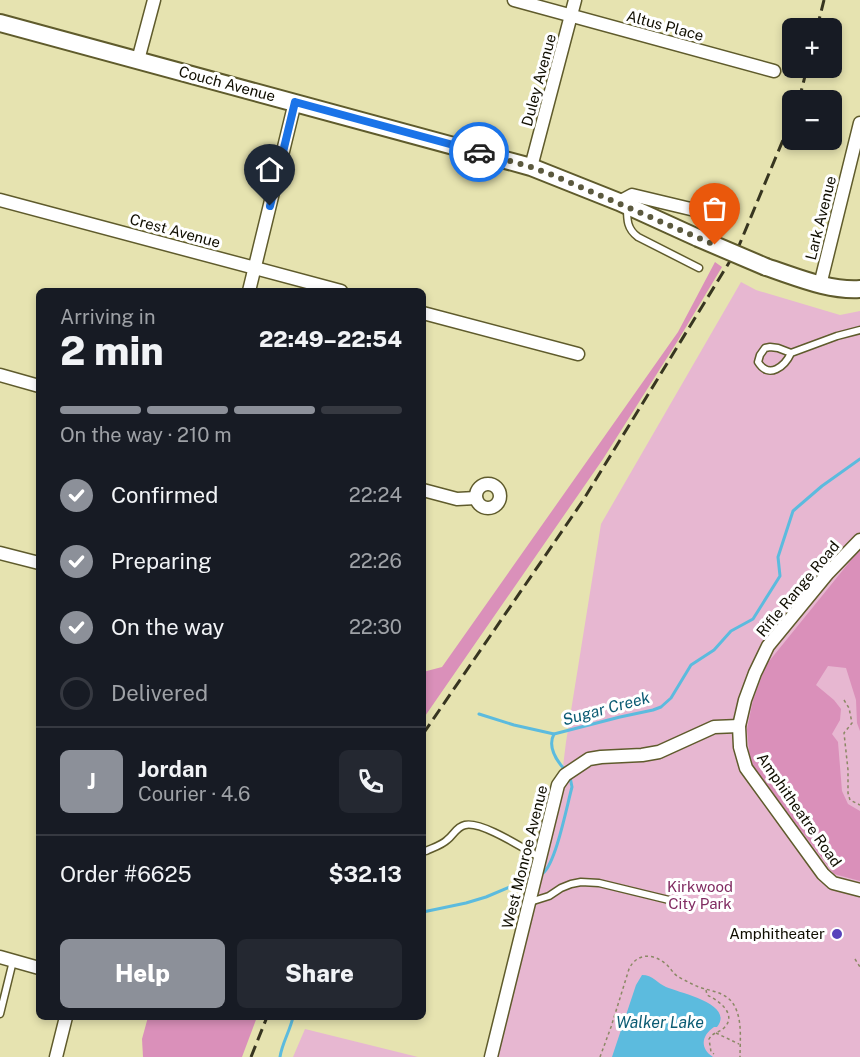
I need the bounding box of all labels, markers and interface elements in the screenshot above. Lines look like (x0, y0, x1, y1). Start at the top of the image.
street label: Altus Place (625, 7, 706, 44)
map controls (782, 18, 842, 150)
button: + (782, 18, 842, 78)
street label: Duley Avenue (518, 32, 559, 128)
street label: Couch Avenue (177, 62, 277, 105)
button: − (782, 90, 842, 150)
courier (449, 122, 509, 182)
icon: car (463, 136, 496, 169)
pin (244, 144, 295, 206)
icon: home (253, 153, 286, 186)
street label: Lark Avenue (802, 174, 839, 262)
pin (689, 183, 740, 245)
icon: bag (698, 192, 731, 225)
street label: Crest Avenue (128, 210, 222, 251)
text: Arriving in (60, 305, 155, 329)
text: 22:49–22:54 (259, 326, 402, 352)
text: 2 min (60, 328, 164, 374)
text: On the way · 210 m (60, 423, 232, 447)
icon: check (60, 479, 93, 512)
text: Confirmed (111, 482, 218, 508)
text: 22:24 (349, 483, 402, 507)
street label: Rifle Range Road (753, 537, 843, 640)
icon: check (60, 545, 93, 578)
text: Preparing (111, 548, 212, 574)
text: 22:26 (349, 549, 402, 573)
icon: check (60, 611, 93, 644)
text: On the way (111, 614, 224, 640)
text: 22:30 (349, 615, 402, 639)
text: Delivered (111, 680, 208, 706)
water label: Sugar Creek (560, 688, 652, 729)
button: phone (339, 750, 402, 813)
street label: Amphitheatre Road (754, 750, 845, 870)
text: Jordan (138, 756, 207, 782)
text: J (87, 768, 96, 794)
text: Courier · 4.6 (138, 782, 250, 806)
street label: West Monroe Avenue (498, 783, 551, 930)
text: Order #6625 (60, 861, 192, 887)
text: $32.13 (328, 861, 402, 887)
park label: Kirkwood City Park (667, 878, 733, 912)
place label: Amphitheater (729, 925, 825, 942)
marker: Amphitheater (830, 927, 844, 941)
button: Help (60, 939, 225, 1008)
button: Share (237, 939, 402, 1008)
water label: Walker Lake (616, 1013, 704, 1032)

